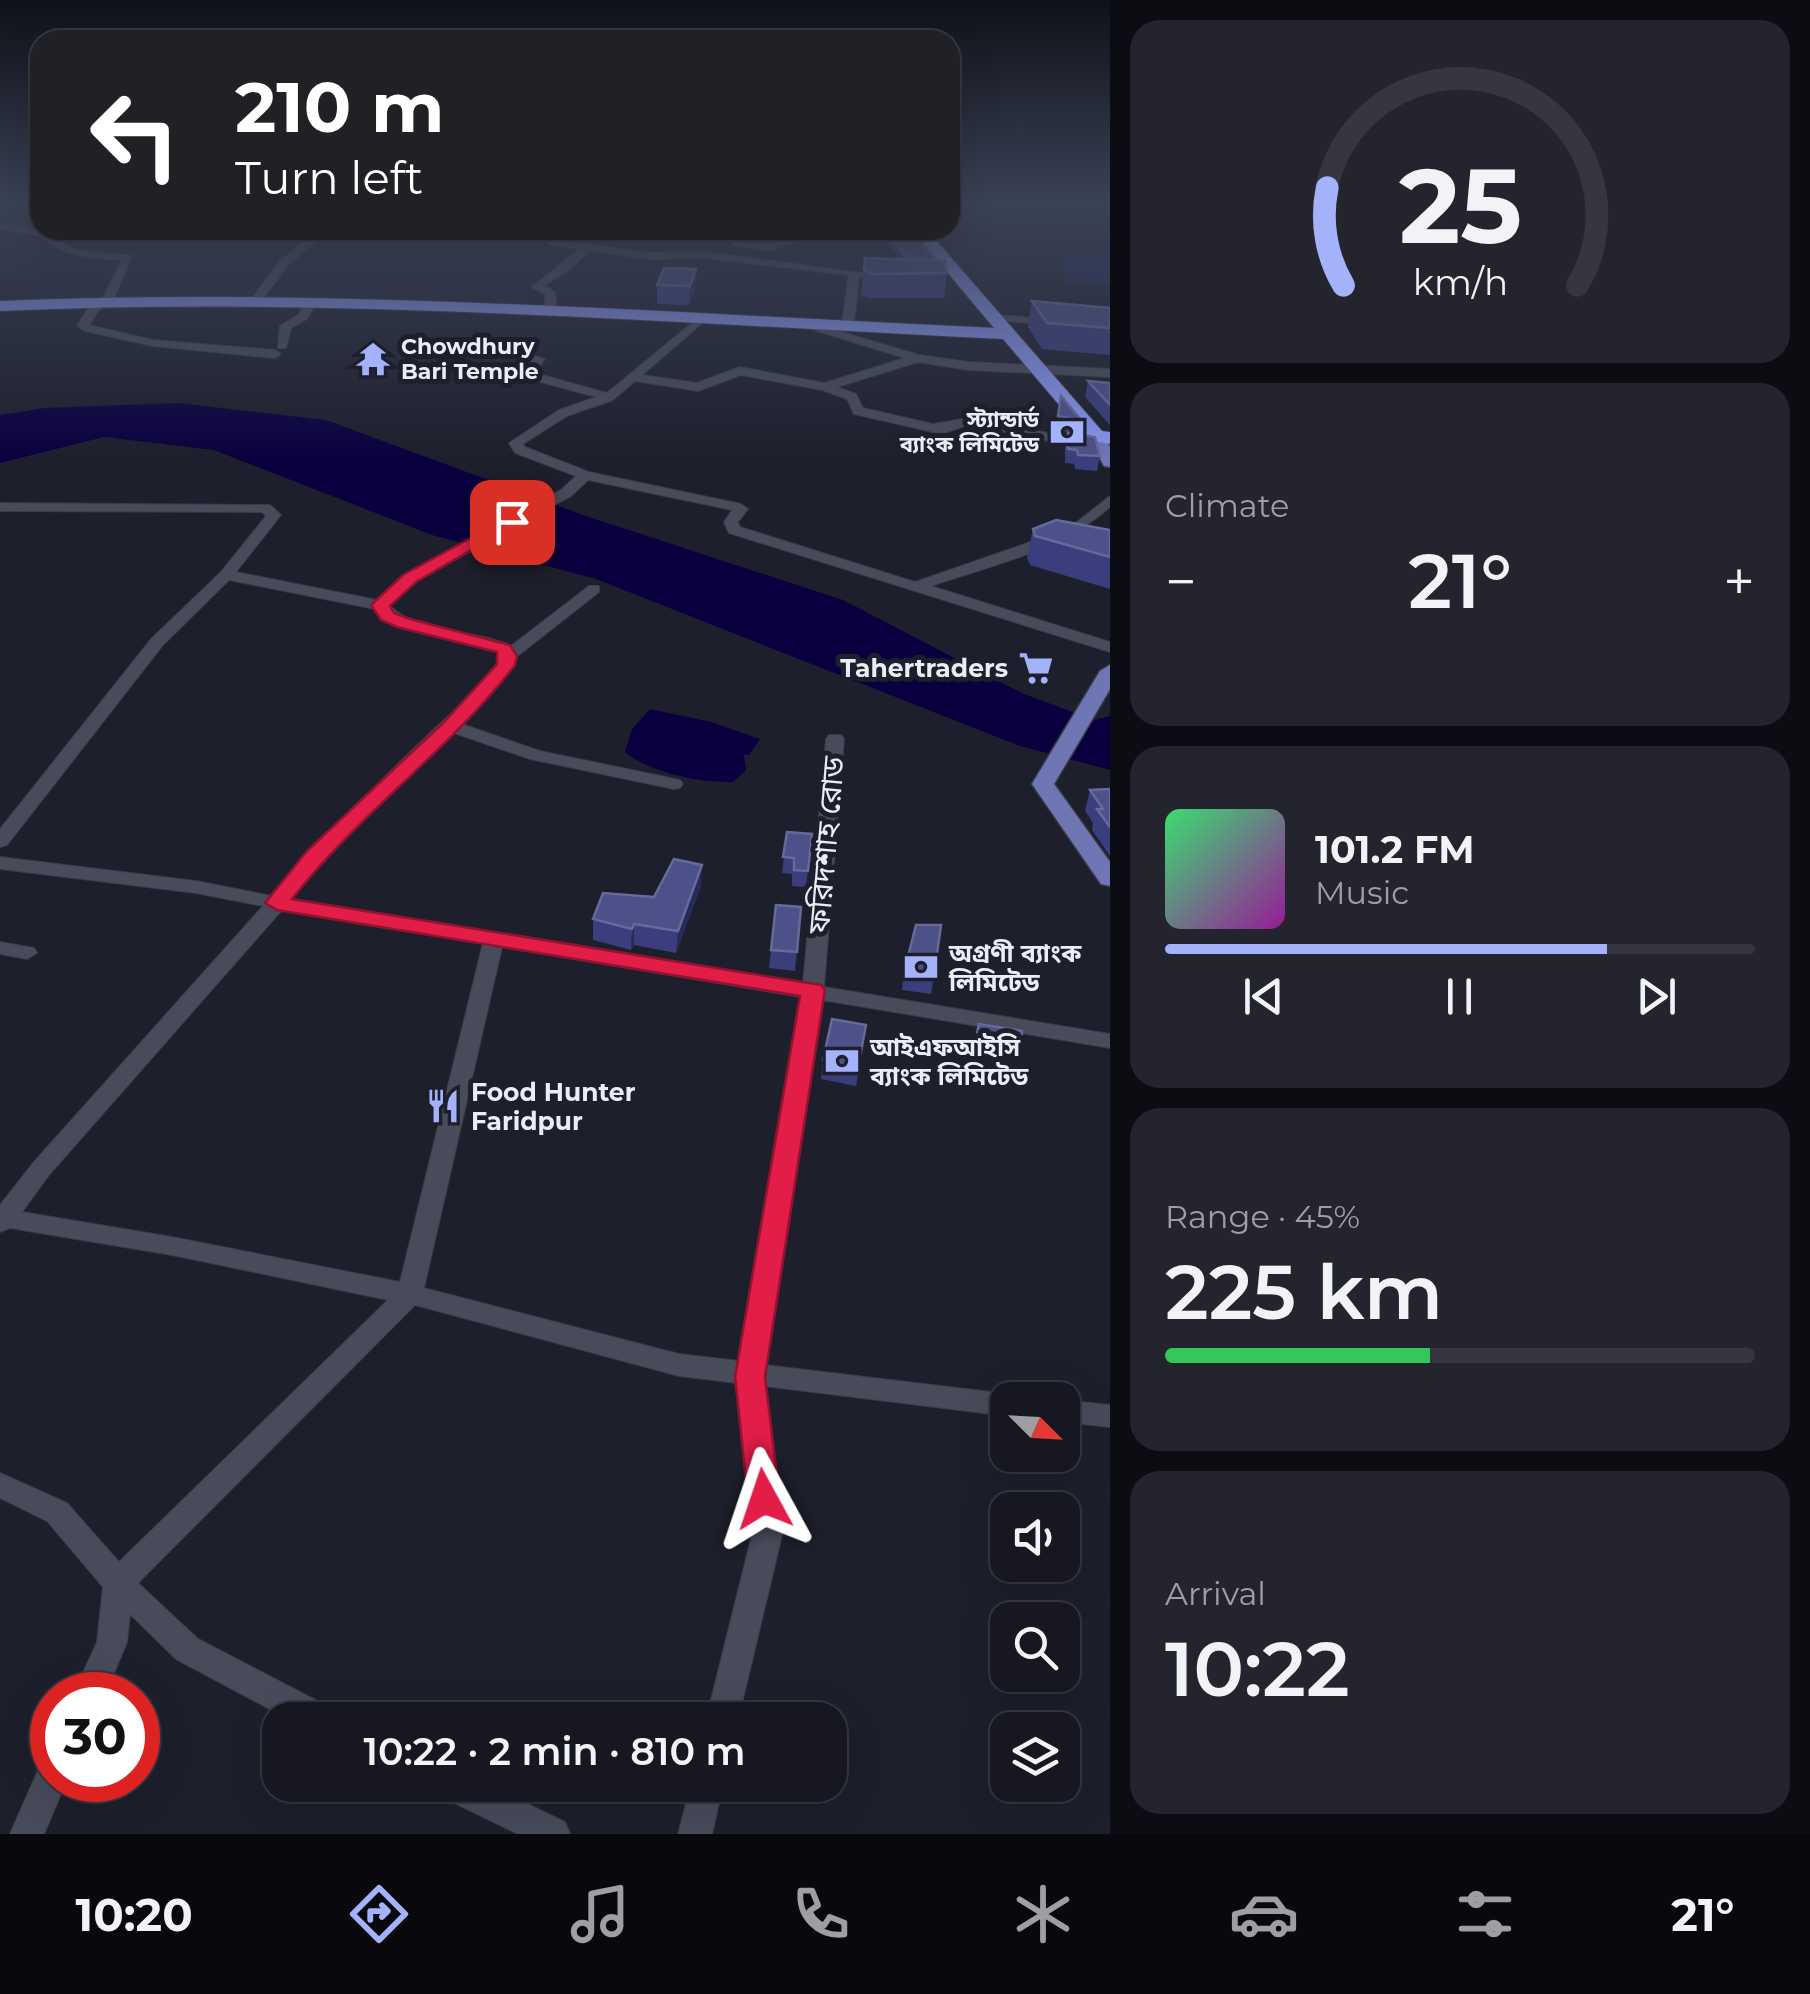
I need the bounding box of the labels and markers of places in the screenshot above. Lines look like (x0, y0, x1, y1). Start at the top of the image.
place label: Chowdhury Bari Temple (401, 333, 539, 385)
temple icon: Chowdhury Bari Temple (354, 340, 392, 378)
place label: স্ট্যান্ডার্ড ব্যাংক লিমিটেড (899, 405, 1040, 458)
bank icon: স্ট্যান্ডার্ড ব্যাংক লিমিটেড (1048, 413, 1086, 451)
pin (470, 480, 555, 565)
supermarket icon: Tahertraders (1017, 649, 1055, 687)
place label: Tahertraders (840, 653, 1008, 683)
place label: অগ্রণী ব্যাংক লিমিটেড (948, 938, 1082, 997)
bank icon: অগ্রণী ব্যাংক লিমিটেড (902, 948, 940, 986)
place label: আইএফআইসি ব্যাংক লিমিটেড (869, 1032, 1029, 1091)
bank icon: আইএফআইসি ব্যাংক লিমিটেড (823, 1042, 861, 1080)
place label: Food Hunter Faridpur (471, 1077, 636, 1136)
restaurant icon: Food Hunter Faridpur (424, 1087, 462, 1125)

